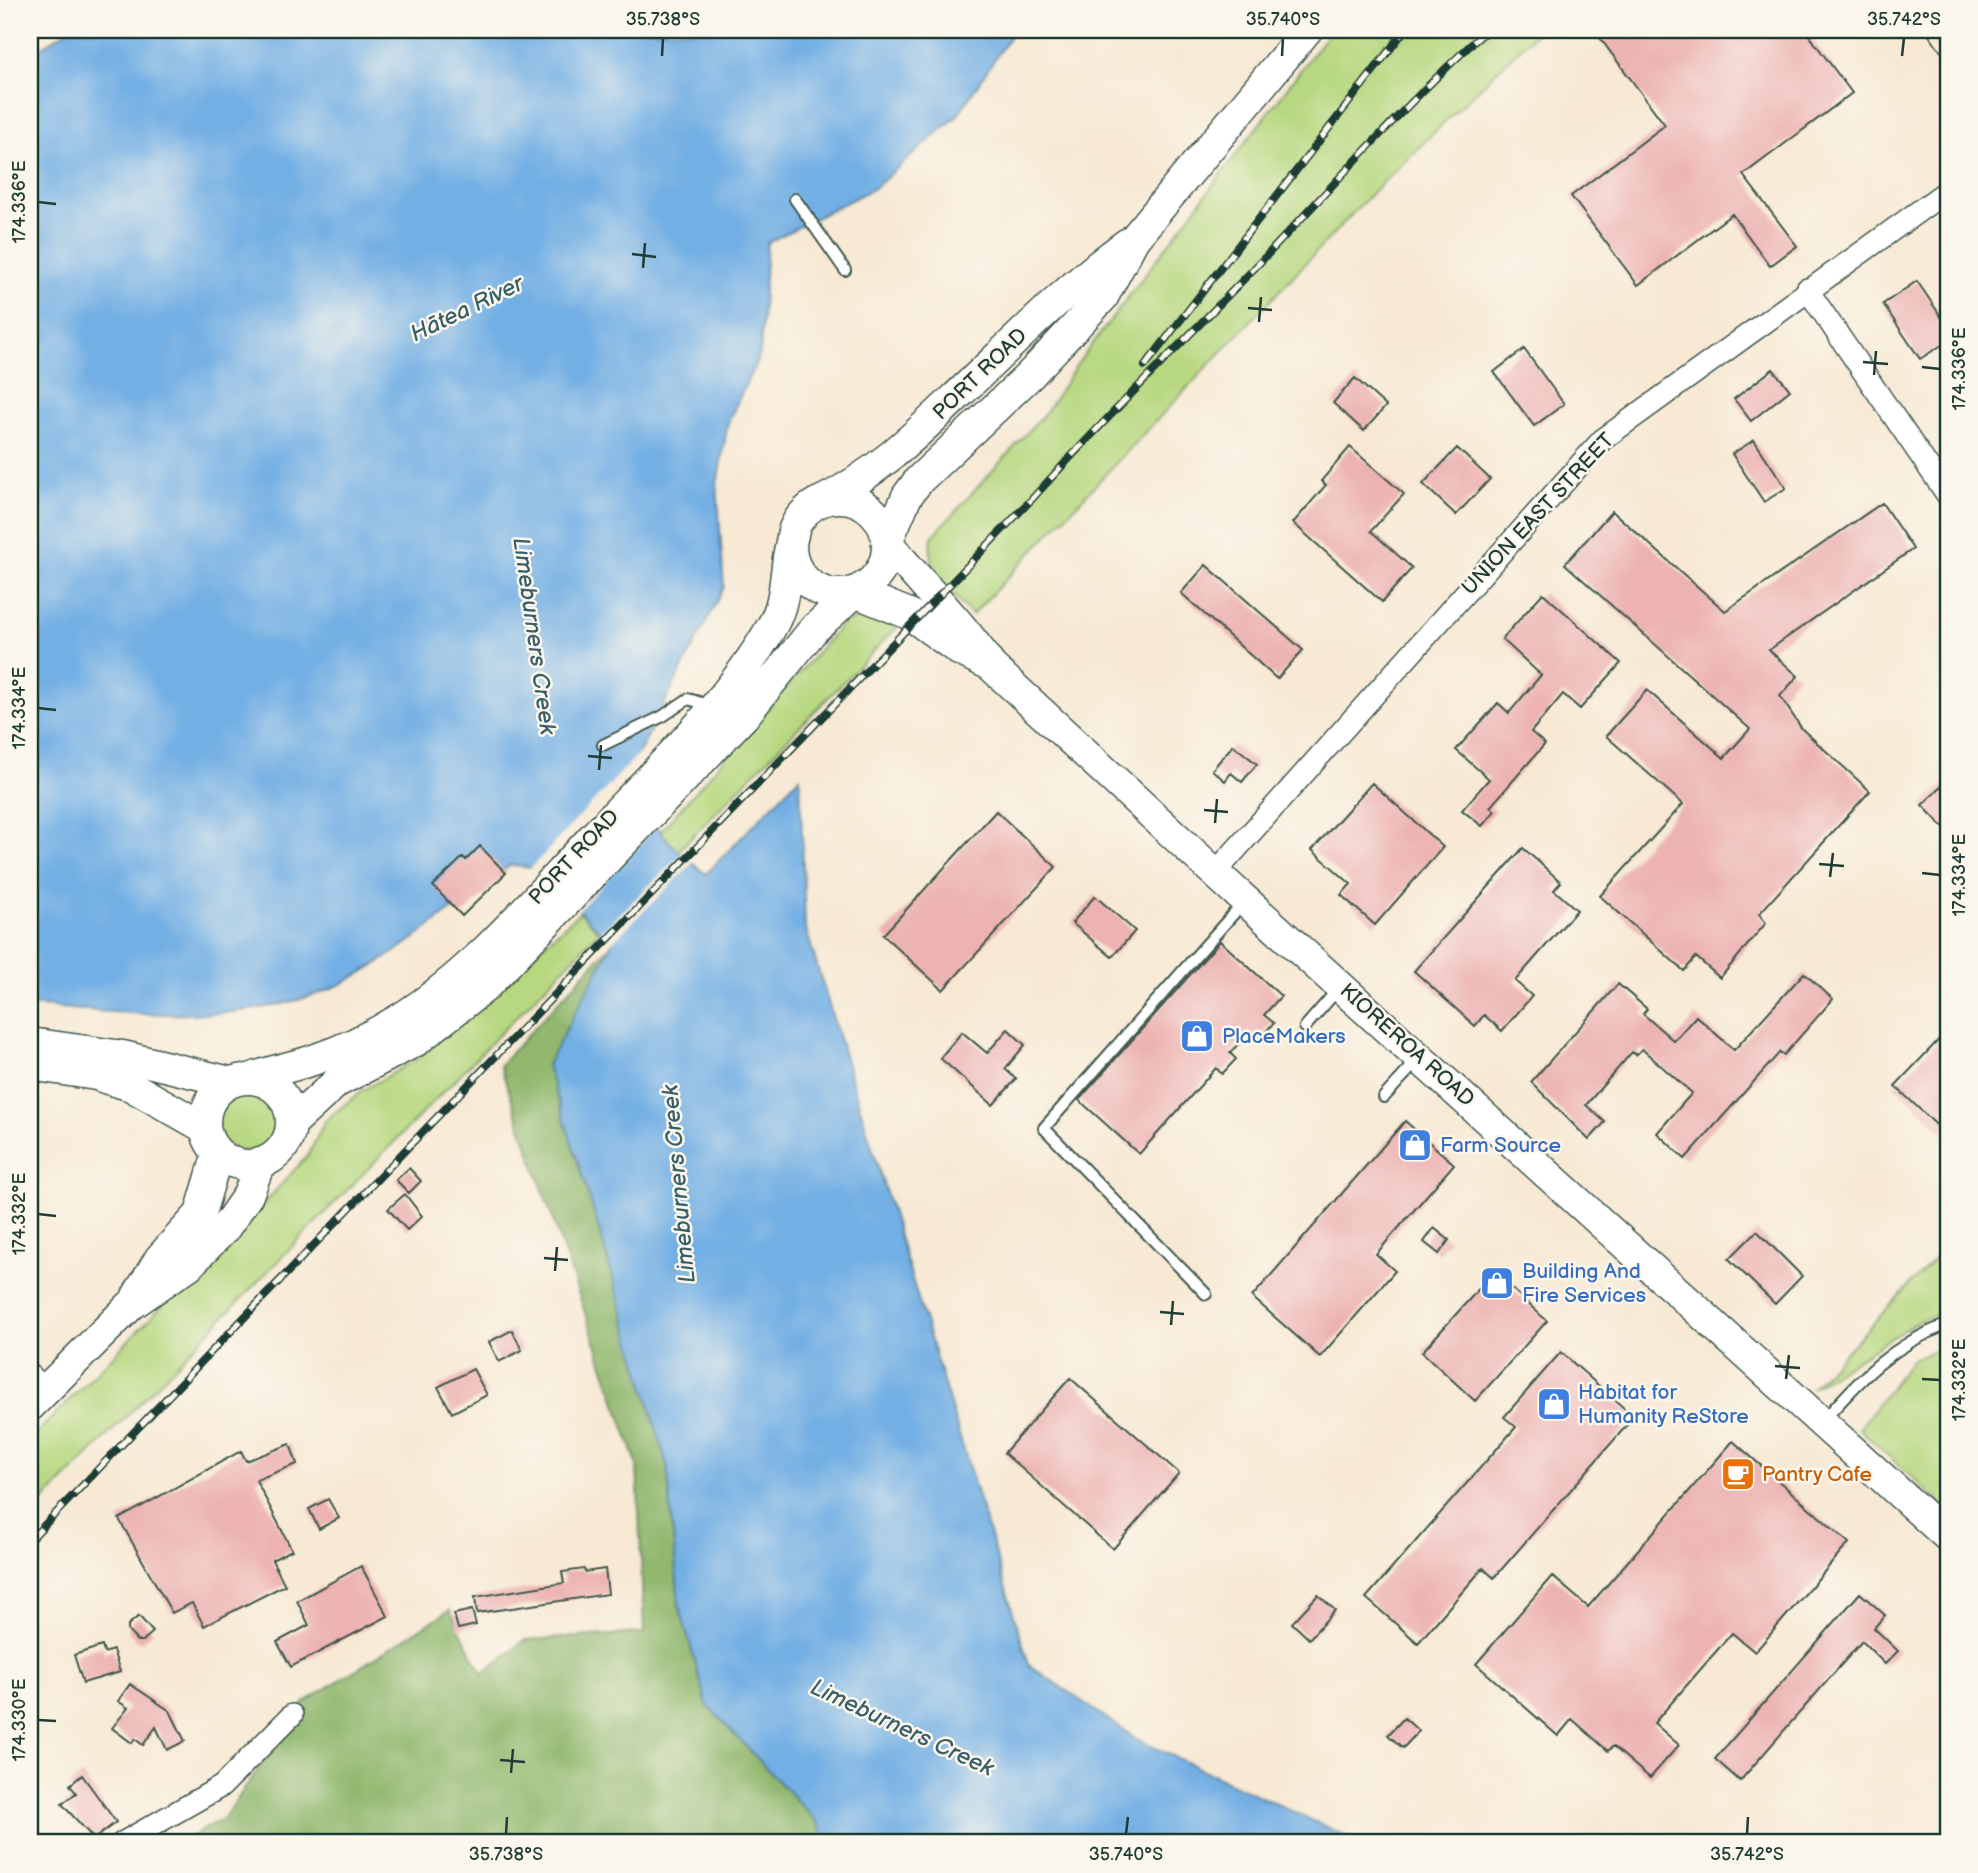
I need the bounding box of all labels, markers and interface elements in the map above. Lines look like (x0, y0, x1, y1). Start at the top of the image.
text: 35.738°S (626, 9, 700, 30)
text: 35.740°S (1246, 9, 1320, 30)
text: 35.742°S (1867, 9, 1941, 30)
text: 174.336°E (9, 160, 30, 244)
water label: Hātea River (406, 269, 530, 348)
street label: PORT ROAD (928, 323, 1032, 425)
text: 174.336°E (1949, 327, 1970, 411)
street label: UNION EAST STREET (1457, 428, 1620, 600)
water label: Limeburners Creek (506, 536, 562, 737)
text: 174.334°E (9, 666, 30, 749)
street label: PORT ROAD (524, 804, 624, 910)
text: 174.334°E (1949, 833, 1970, 916)
street label: KIOREROA ROAD (1335, 978, 1479, 1112)
shop icon: PlaceMakers (1178, 1017, 1216, 1055)
place label: PlaceMakers (1222, 1024, 1346, 1049)
water label: Limeburners Creek (656, 1083, 702, 1284)
shop icon: Farm Source (1396, 1126, 1434, 1164)
place label: Farm Source (1440, 1133, 1561, 1158)
text: 174.332°E (9, 1173, 30, 1255)
place label: Building And Fire Services (1522, 1259, 1646, 1308)
shop icon: Building And Fire Services (1478, 1264, 1516, 1302)
text: 174.332°E (1949, 1339, 1970, 1421)
place label: Habitat for Humanity ReStore (1578, 1380, 1749, 1429)
shop icon: Habitat for Humanity ReStore (1535, 1385, 1573, 1423)
cafe icon: Pantry Cafe (1719, 1455, 1757, 1493)
place label: Pantry Cafe (1762, 1462, 1872, 1487)
water label: Limeburners Creek (806, 1673, 999, 1783)
text: 174.330°E (9, 1678, 30, 1762)
text: 35.738°S (469, 1844, 543, 1865)
text: 35.740°S (1089, 1844, 1163, 1865)
text: 35.742°S (1710, 1844, 1784, 1865)

